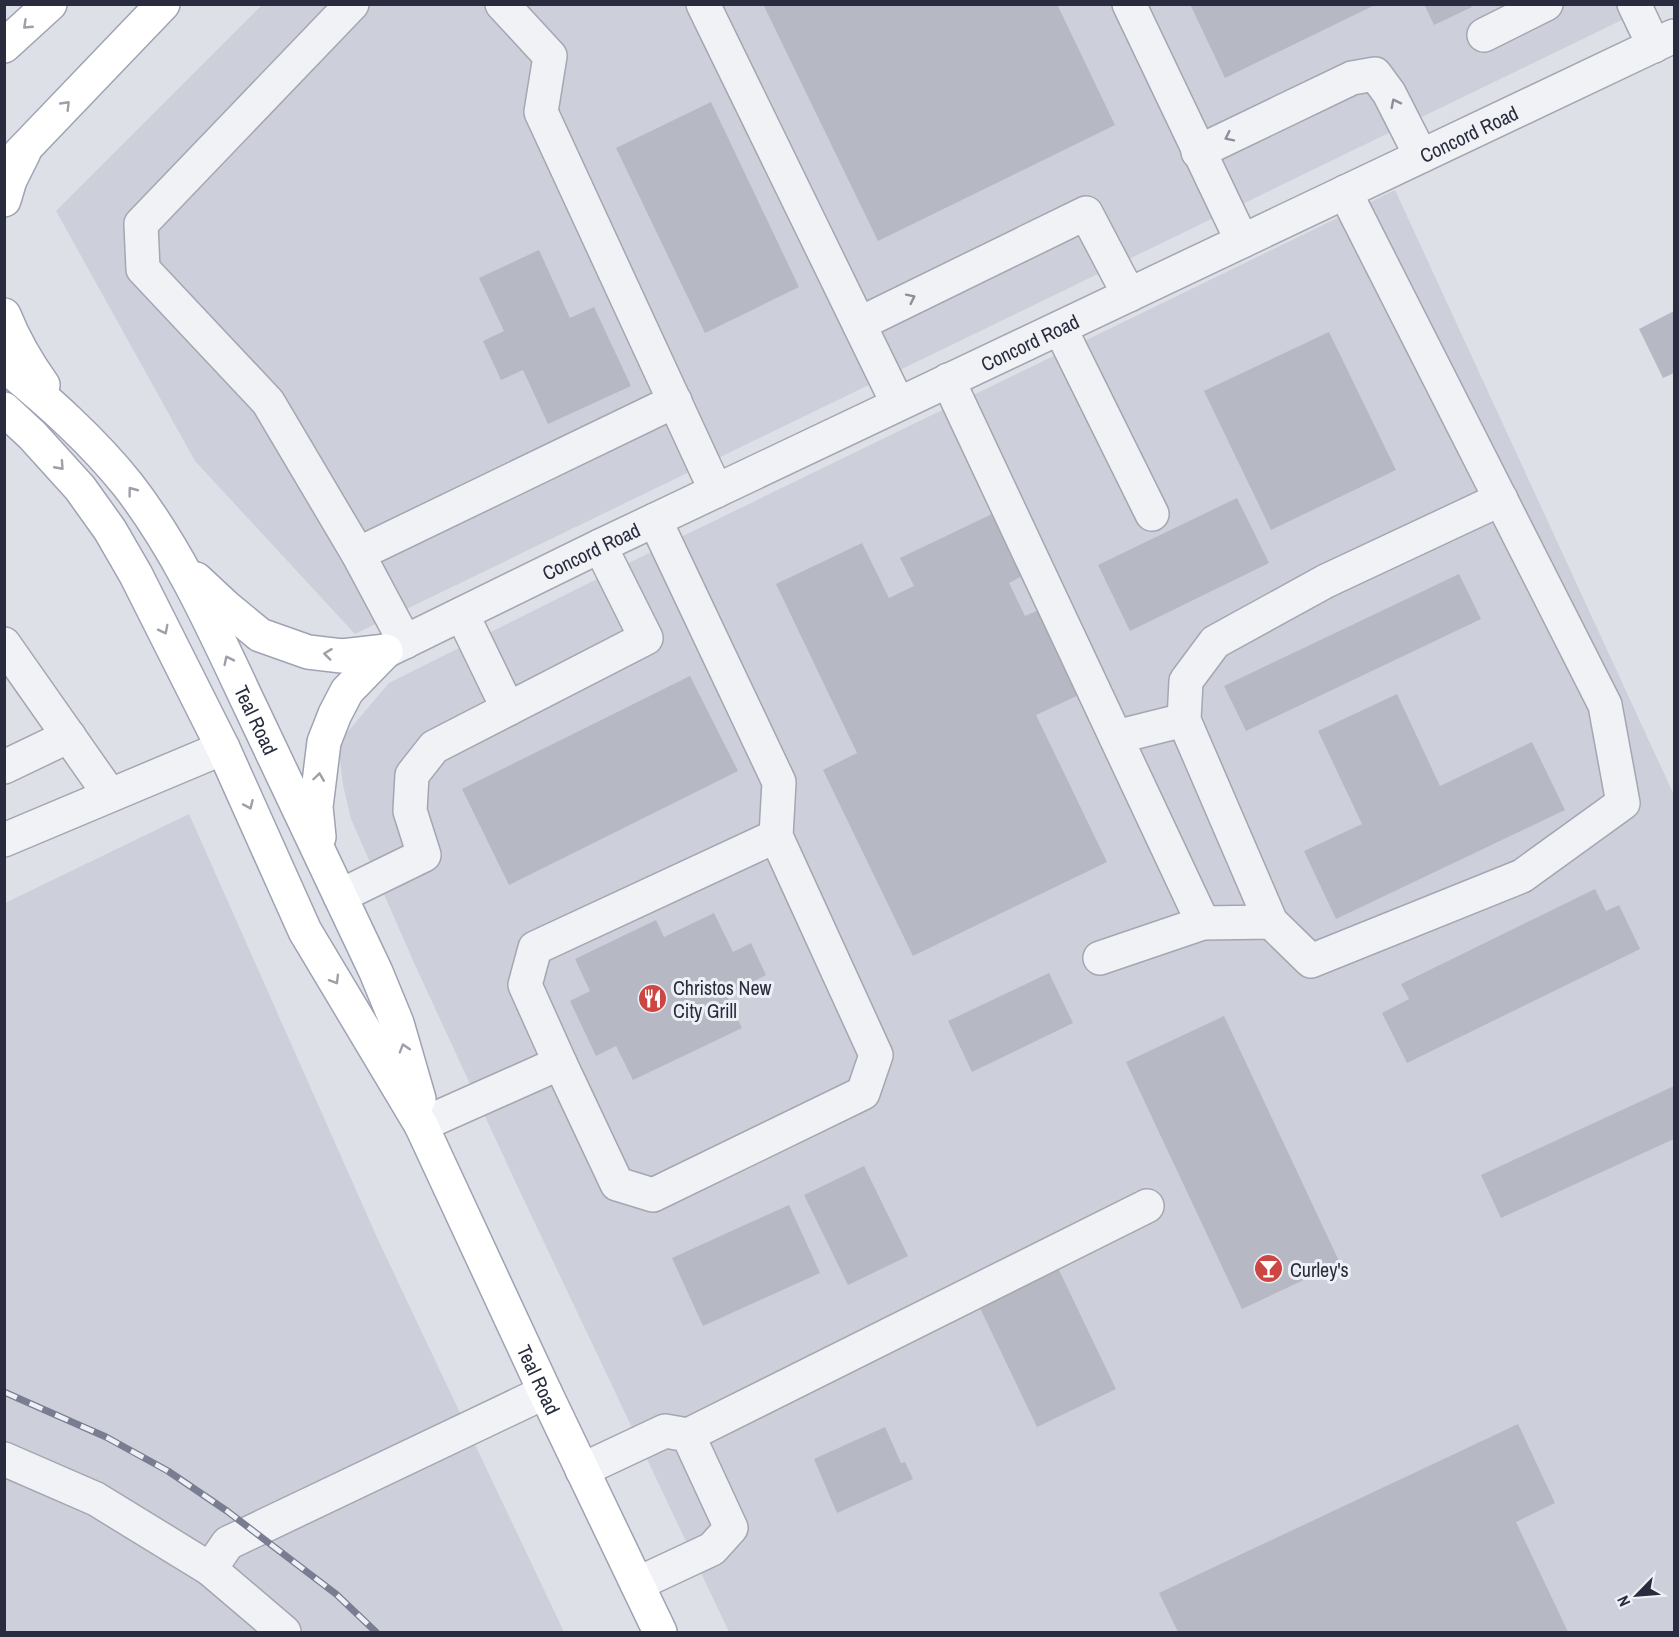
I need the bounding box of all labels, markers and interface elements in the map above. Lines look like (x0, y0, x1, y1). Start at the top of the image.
one-way arrow (23, 18, 34, 29)
one-way arrow (1391, 99, 1402, 110)
street label: Concord Road (1415, 99, 1522, 168)
one-way arrow (59, 102, 70, 113)
one-way arrow (1225, 129, 1236, 141)
one-way arrow (905, 294, 916, 306)
street label: Concord Road (976, 307, 1083, 377)
one-way arrow (53, 459, 64, 470)
one-way arrow (128, 487, 139, 498)
street label: Concord Road (537, 516, 644, 586)
one-way arrow (156, 624, 168, 635)
one-way arrow (323, 648, 332, 661)
one-way arrow (224, 655, 236, 666)
street label: Teal Road (229, 681, 285, 759)
one-way arrow (313, 773, 325, 782)
one-way arrow (241, 799, 253, 810)
one-way arrow (327, 974, 339, 984)
place label: Christos New City Grill (673, 974, 772, 1024)
restaurant icon: Christos New City Grill (636, 982, 668, 1014)
one-way arrow (399, 1043, 411, 1054)
bar icon: Curley's (1253, 1253, 1285, 1285)
place label: Curley's (1290, 1256, 1349, 1283)
street label: Teal Road (511, 1340, 567, 1419)
north arrow (1607, 1565, 1667, 1625)
text: N (1611, 1592, 1635, 1610)

